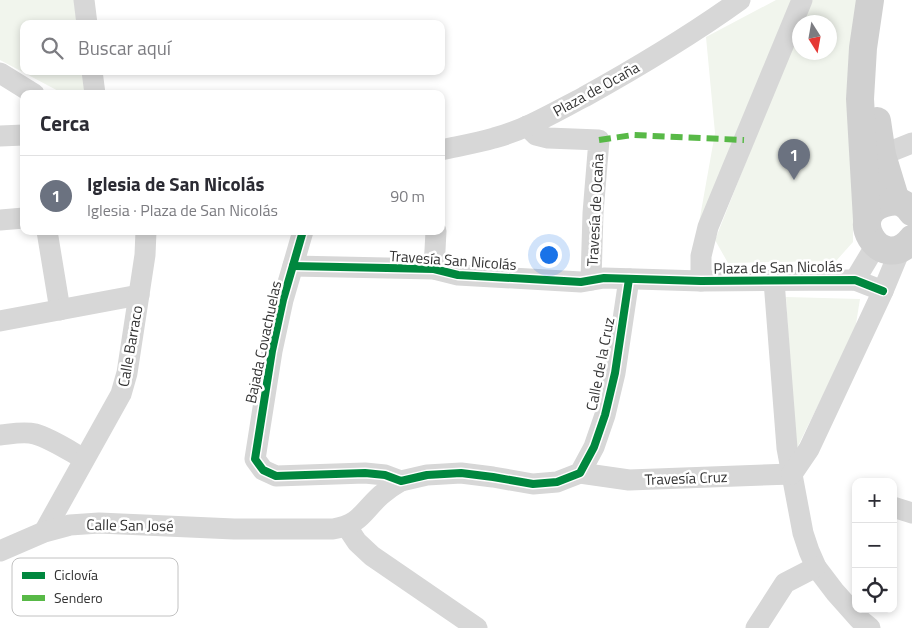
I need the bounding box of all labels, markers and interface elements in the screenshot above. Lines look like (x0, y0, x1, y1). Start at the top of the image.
north arrow (792, 15, 837, 60)
search box (20, 20, 445, 75)
text: Buscar aquí (78, 33, 171, 62)
icon: search (38, 34, 66, 62)
street label: Plaza de Ocaña (549, 55, 644, 122)
text: Cerca (40, 107, 90, 139)
pin: 1 (778, 139, 810, 180)
street label: Travesía de Ocaña (581, 152, 609, 267)
text: Iglesia de San Nicolás (87, 169, 264, 198)
text: 1 (52, 184, 60, 208)
text: 90 m (390, 184, 425, 208)
text: Iglesia · Plaza de San Nicolás (87, 198, 278, 222)
your location (536, 242, 562, 268)
street label: Travesía San Nicolás (388, 244, 518, 276)
street label: Plaza de San Nicolás (713, 254, 843, 280)
street label: Bajada Covachuelas (239, 279, 287, 405)
street label: Calle Barraco (112, 303, 149, 389)
street label: Calle de la Cruz (580, 315, 620, 413)
street label: Travesía Cruz (644, 465, 728, 491)
map controls (852, 478, 897, 613)
button: + (852, 478, 897, 523)
street label: Calle San José (86, 513, 174, 537)
button: − (852, 523, 897, 568)
legend (12, 558, 178, 616)
text: Ciclovía (54, 564, 98, 585)
button: locate (852, 568, 897, 613)
text: Sendero (54, 587, 103, 608)

